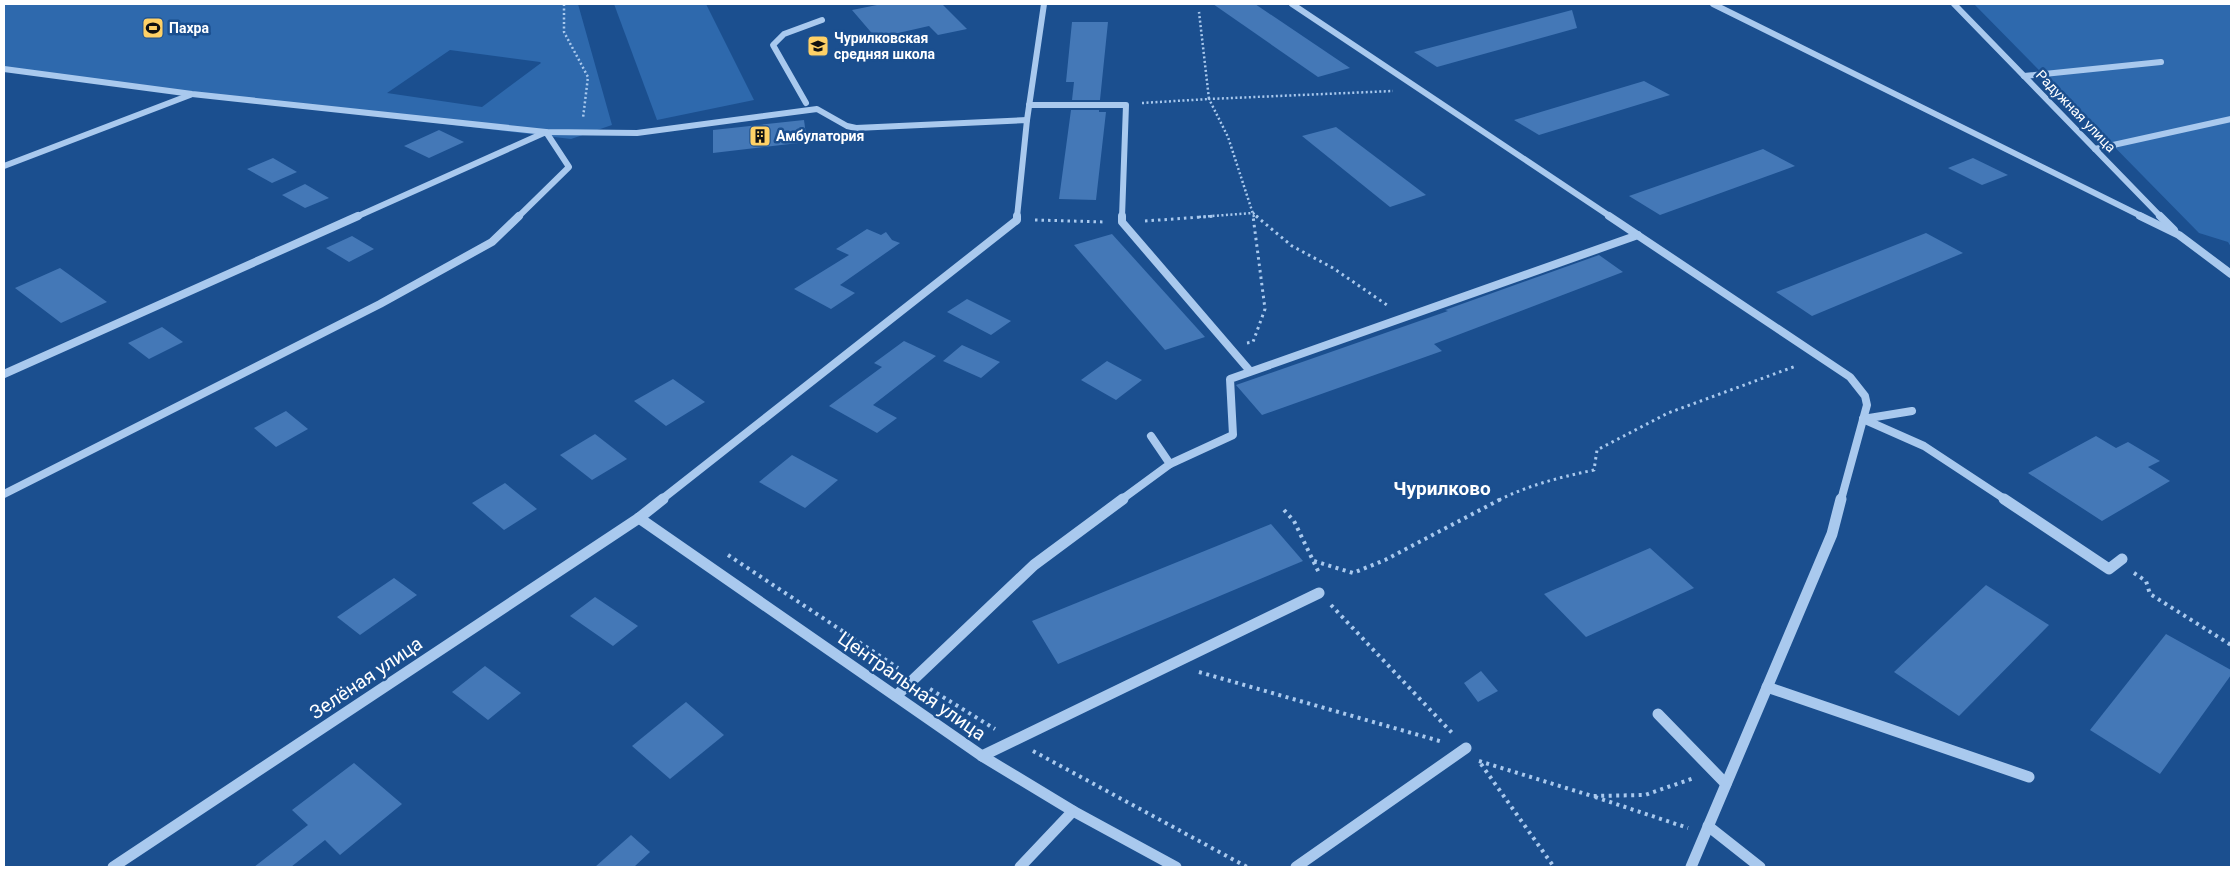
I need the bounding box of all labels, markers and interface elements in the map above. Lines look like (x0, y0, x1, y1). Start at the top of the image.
sports icon: Пахра (141, 16, 165, 40)
place label: Пахра (169, 20, 209, 36)
place label: Чурилковская средняя школа (834, 30, 935, 62)
school or university icon: Чурилковская средняя школа (806, 34, 830, 58)
street label: Радужная улица (2033, 67, 2119, 155)
building icon: Амбулатория (748, 124, 772, 148)
place label: Амбулатория (776, 128, 864, 144)
district label: Чурилково (1393, 477, 1491, 500)
street label: Центральная улица (834, 626, 990, 746)
street label: Зелёная улица (305, 632, 427, 724)

